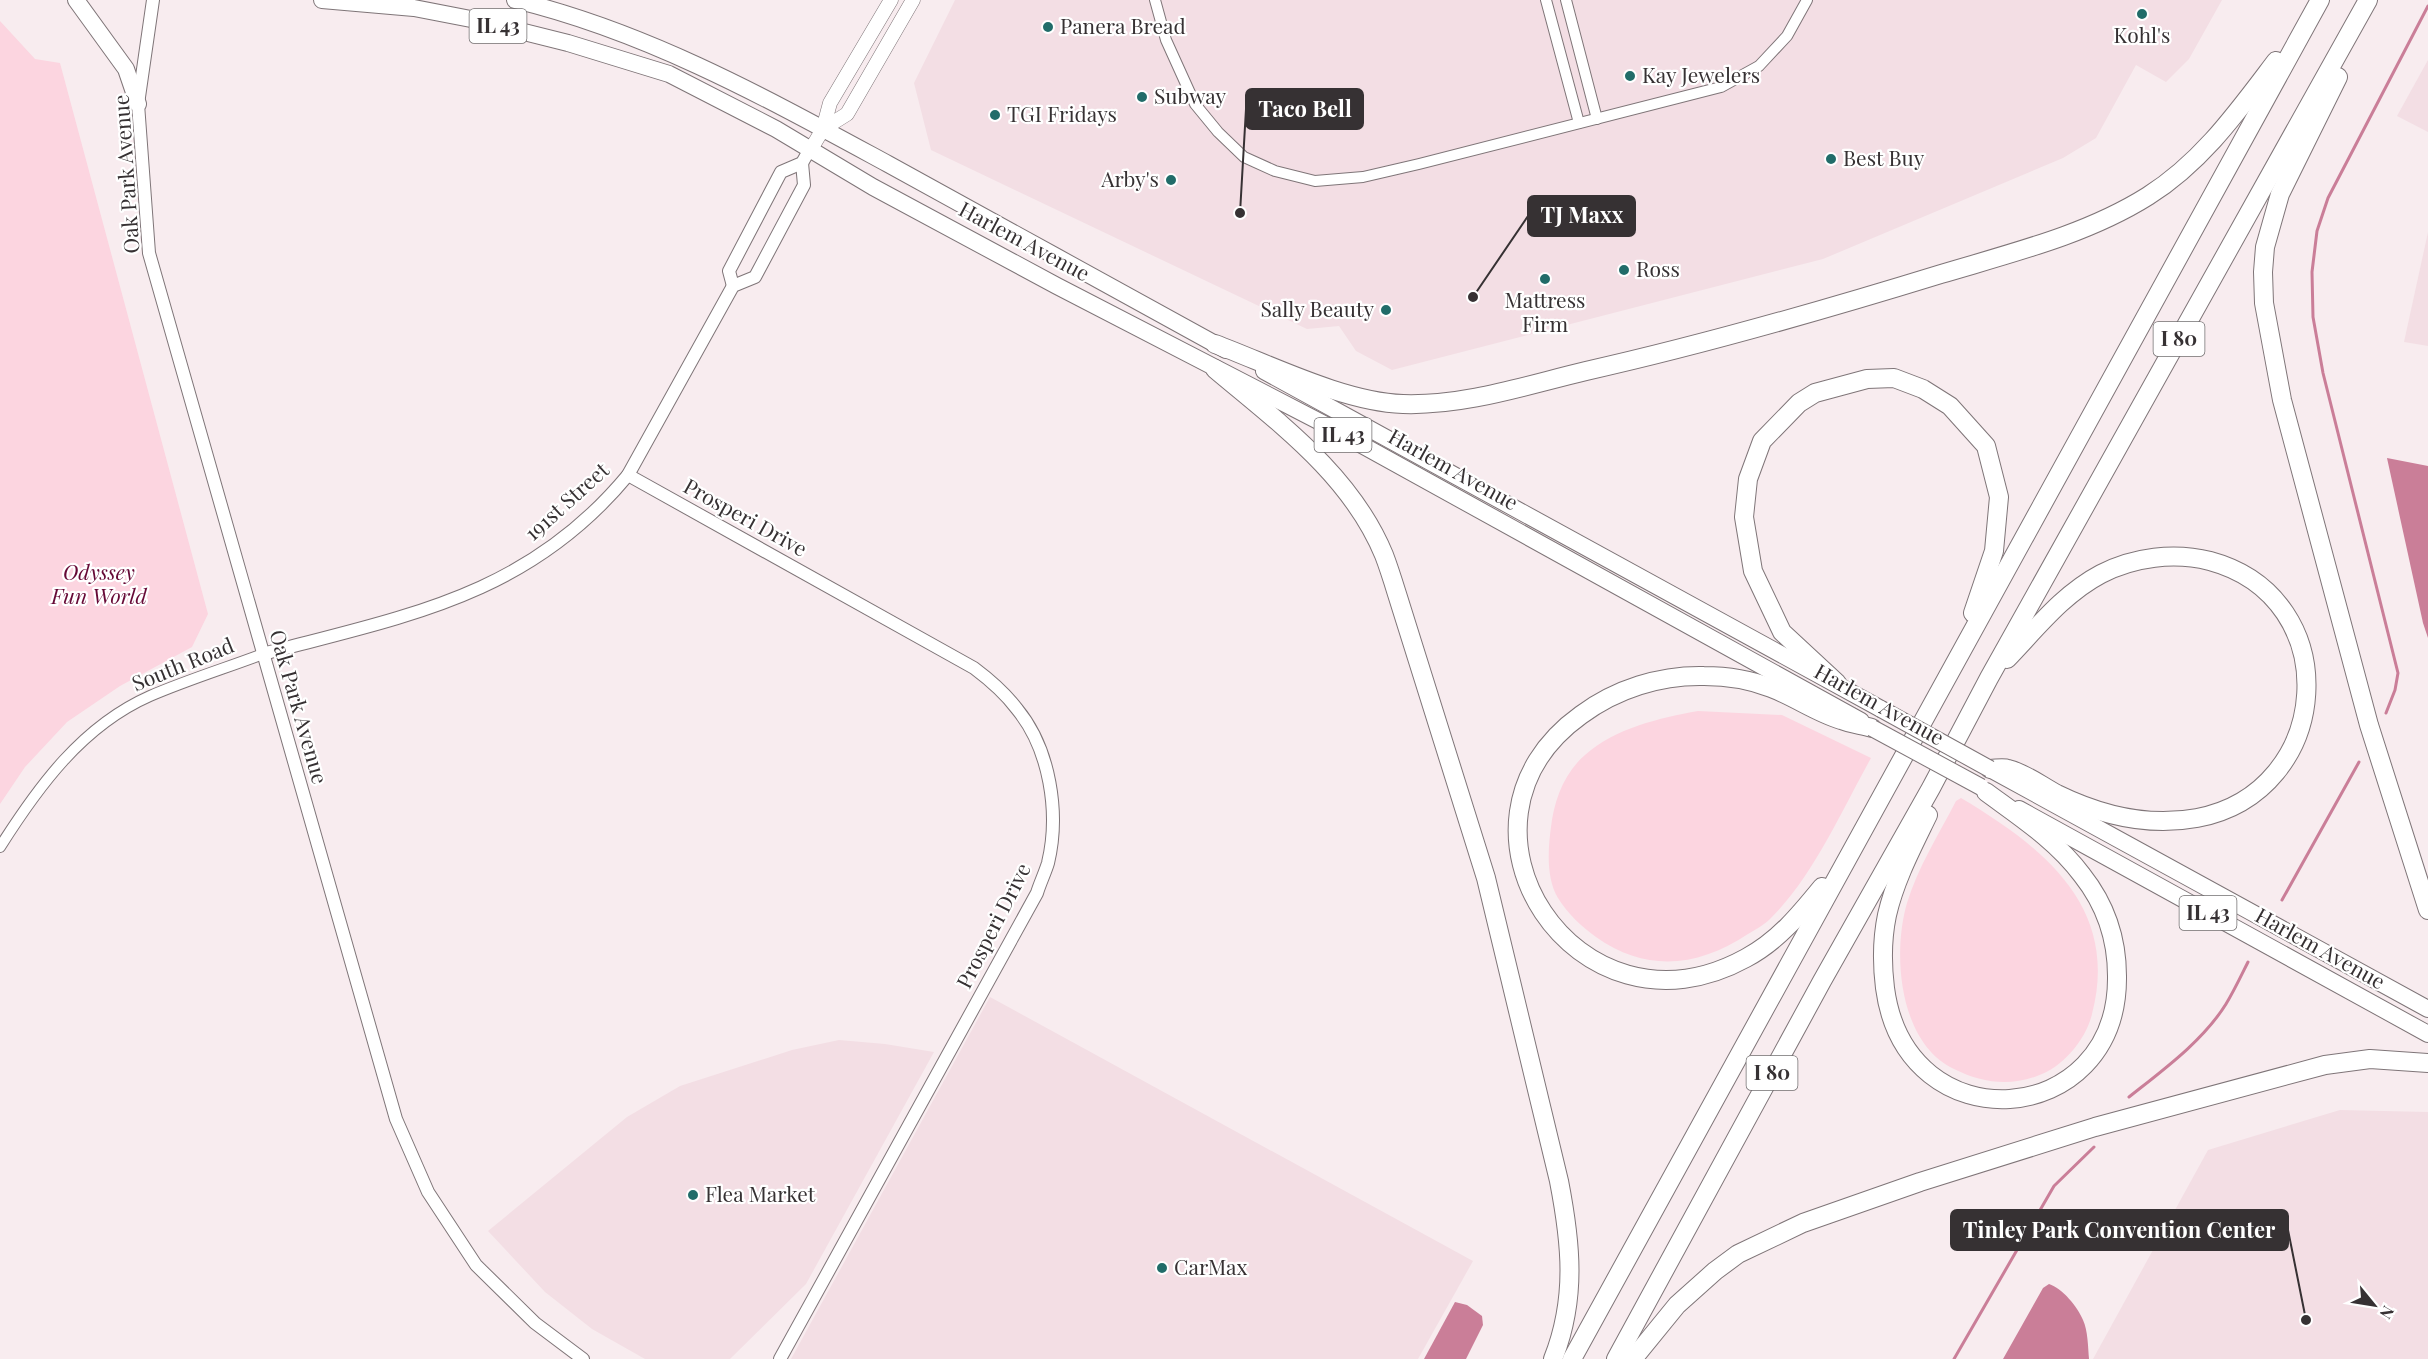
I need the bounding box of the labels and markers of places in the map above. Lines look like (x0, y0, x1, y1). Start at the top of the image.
marker: Kohl's (2135, 7, 2149, 21)
place label: Panera Bread (1060, 11, 1186, 39)
marker: Panera Bread (1041, 20, 1055, 34)
place label: Kohl's (2114, 20, 2170, 48)
place label: Kay Jewelers (1642, 60, 1760, 88)
marker: Kay Jewelers (1623, 69, 1637, 83)
place label: Subway (1154, 81, 1227, 109)
callout: Taco Bell (1246, 89, 1363, 129)
marker: Subway (1135, 90, 1149, 104)
place label: TGI Fridays (1007, 99, 1117, 127)
marker: TGI Fridays (988, 108, 1002, 122)
place label: Best Buy (1843, 143, 1925, 171)
marker: Best Buy (1824, 152, 1838, 166)
place label: Arby's (1100, 164, 1159, 192)
marker: Arby's (1164, 173, 1178, 187)
callout: TJ Maxx (1528, 196, 1635, 236)
place label: Ross (1636, 254, 1680, 282)
marker: Ross (1617, 263, 1631, 277)
marker: Mattress Firm (1538, 272, 1552, 286)
place label: Mattress Firm (1505, 285, 1586, 337)
place label: Sally Beauty (1261, 294, 1374, 322)
marker: Sally Beauty (1379, 303, 1393, 317)
place label: Flea Market (705, 1179, 816, 1207)
marker: Flea Market (686, 1188, 700, 1202)
callout: Tinley Park Convention Center (1951, 1210, 2288, 1250)
place label: CarMax (1174, 1252, 1248, 1280)
marker: CarMax (1155, 1261, 1169, 1275)

